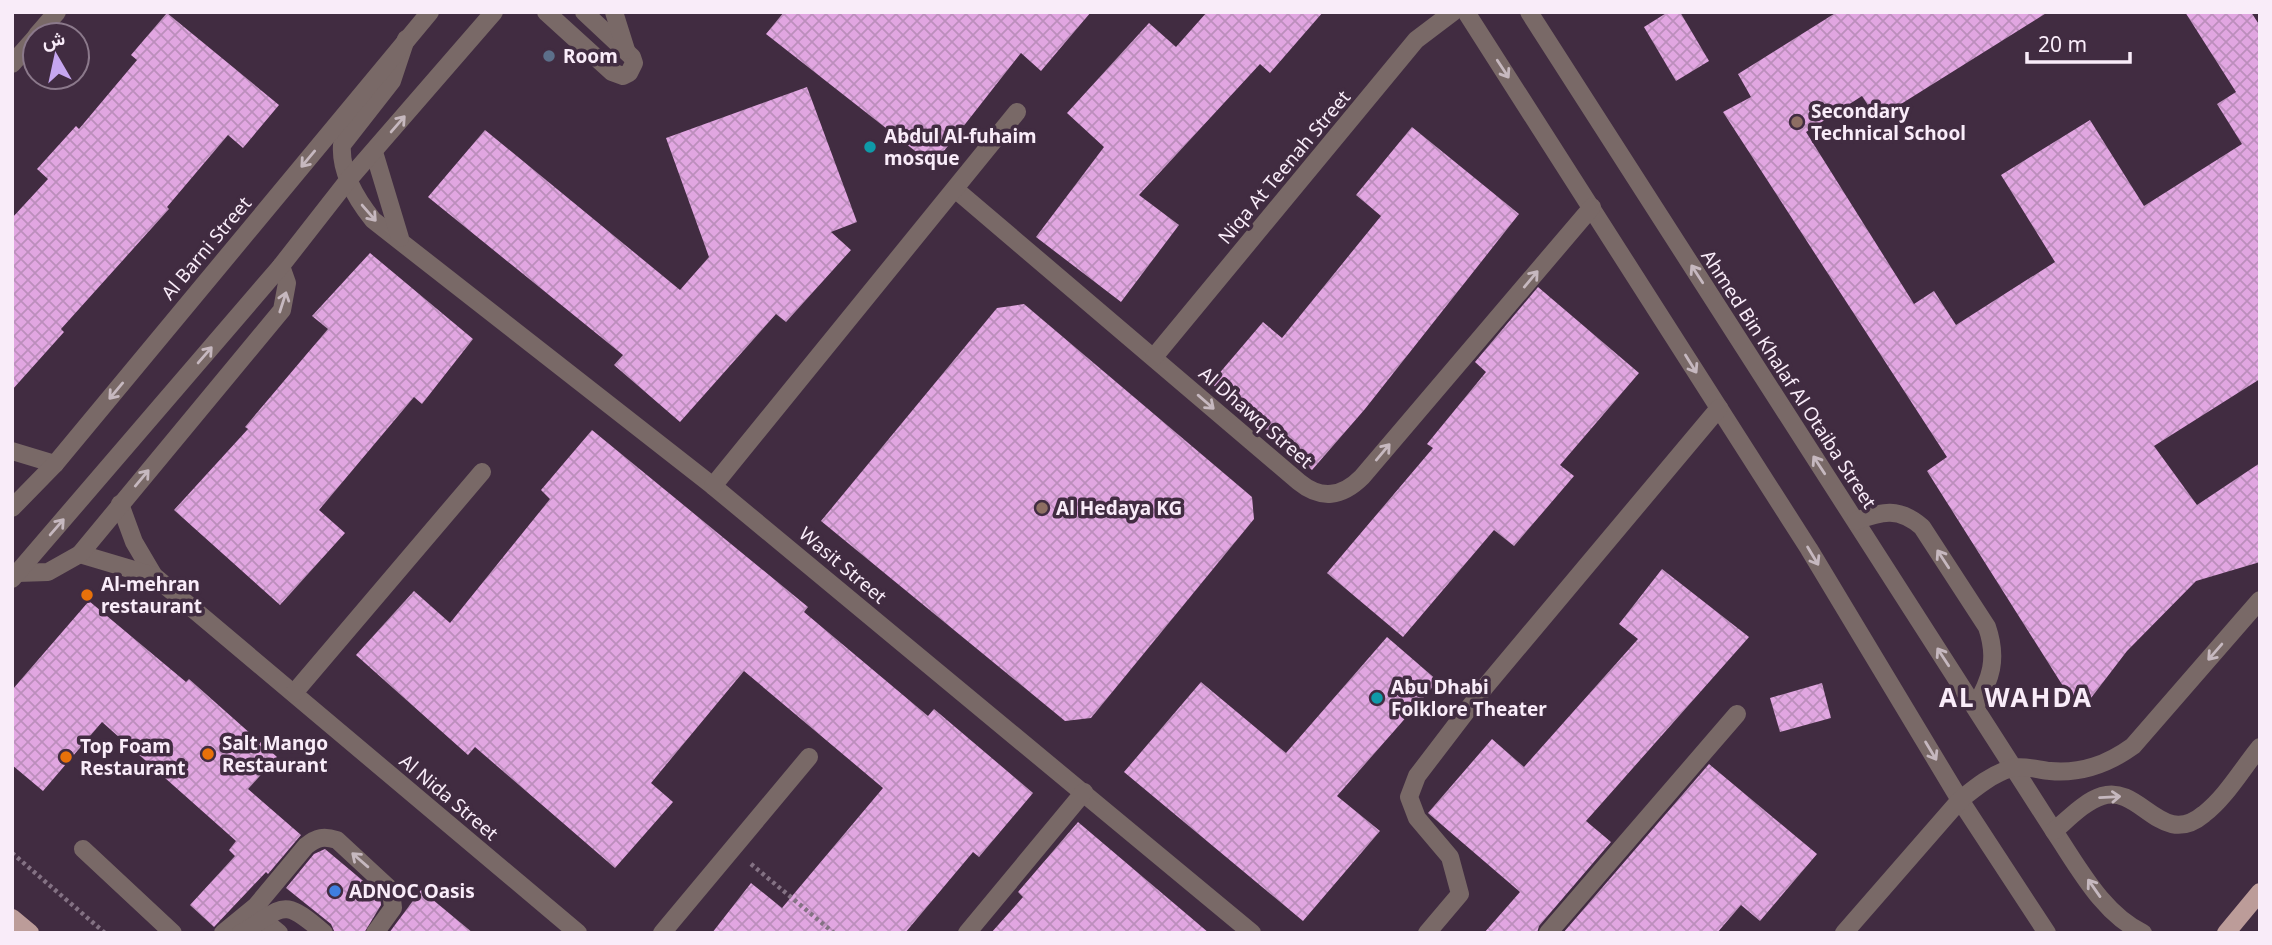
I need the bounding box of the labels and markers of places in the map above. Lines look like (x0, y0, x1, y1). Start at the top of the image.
place label: Room (563, 43, 618, 69)
marker: Room (541, 48, 557, 64)
place label: Secondary Technical School (1811, 98, 1966, 146)
marker: Secondary Technical School (1789, 114, 1805, 130)
place label: Abdul Al-fuhaim mosque (884, 123, 1037, 171)
marker: Abdul Al-fuhaim mosque (862, 139, 878, 155)
place label: Al Hedaya KG (1056, 495, 1182, 521)
marker: Al Hedaya KG (1034, 500, 1050, 516)
place label: Al-mehran restaurant (101, 571, 202, 619)
marker: Al-mehran restaurant (79, 587, 95, 603)
place label: Abu Dhabi Folklore Theater (1391, 674, 1547, 722)
marker: Abu Dhabi Folklore Theater (1369, 690, 1385, 706)
place label: Salt Mango Restaurant (222, 730, 328, 778)
place label: Top Foam Restaurant (80, 733, 185, 781)
marker: Salt Mango Restaurant (200, 746, 216, 762)
marker: Top Foam Restaurant (58, 749, 74, 765)
place label: ADNOC Oasis (349, 878, 475, 904)
marker: ADNOC Oasis (327, 883, 343, 899)

